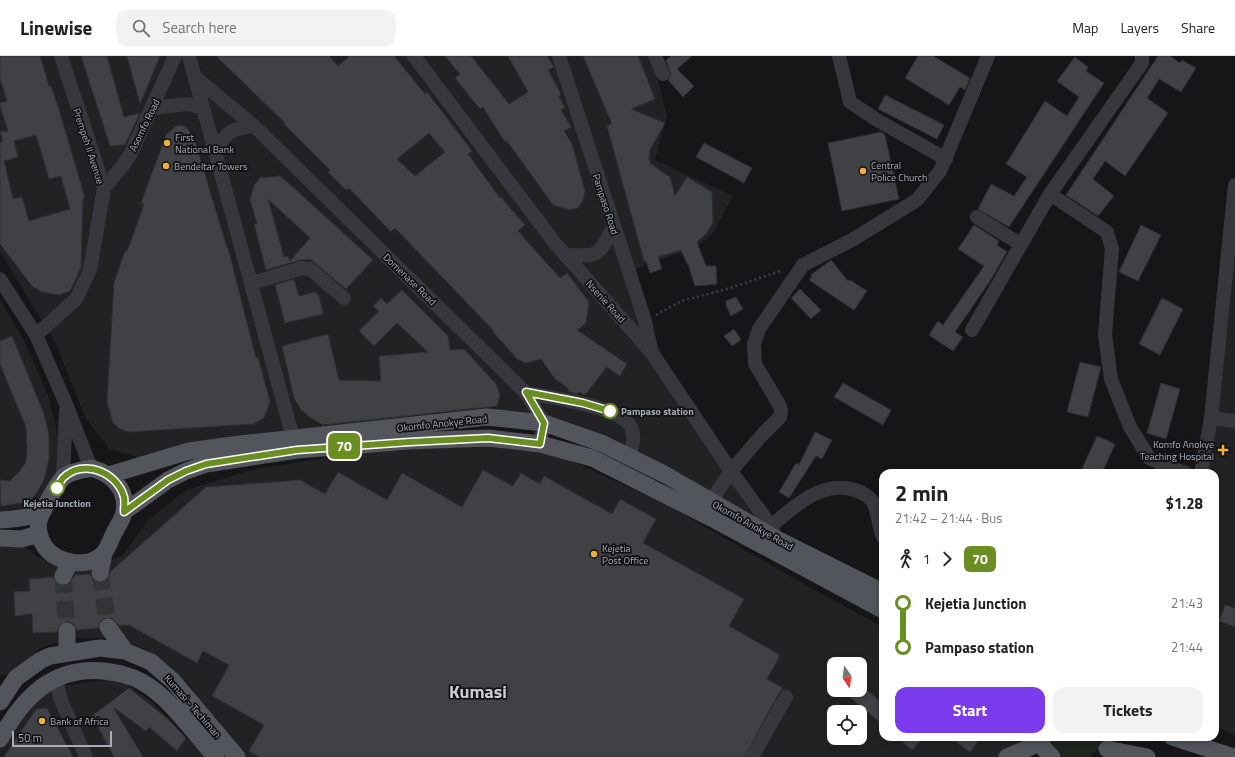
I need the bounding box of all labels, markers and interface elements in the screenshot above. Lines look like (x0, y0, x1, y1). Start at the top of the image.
search box (116, 10, 396, 46)
text: Linewise (20, 13, 92, 42)
text: Search here (162, 16, 237, 39)
icon: search (130, 17, 152, 39)
text: Map (1072, 17, 1098, 38)
text: Layers (1120, 17, 1159, 38)
text: Share (1181, 17, 1215, 38)
street label: Asomfo Road (125, 96, 164, 154)
street label: Prempeh II Avenue (69, 106, 108, 186)
place label: First National Bank (175, 130, 234, 157)
marker: First National Bank (162, 138, 172, 148)
place label: Central Police Church (871, 158, 927, 185)
place label: Bendeltar Towers (174, 159, 248, 174)
marker: Bendeltar Towers (161, 161, 171, 171)
marker: Central Police Church (858, 166, 868, 176)
street label: Pampaso Road (589, 172, 622, 237)
street label: Domenase Road (380, 250, 440, 309)
street label: Nsenie Road (582, 277, 629, 326)
marker: Pampaso station (602, 403, 618, 419)
place label: Pampaso station (621, 404, 694, 419)
street label: Okomfo Anokye Road (396, 411, 488, 436)
line badge: 70 (326, 433, 362, 459)
text: 70 (336, 435, 352, 456)
place label: Komfo Anokye Teaching Hospital (1140, 437, 1214, 464)
marker: Komfo Anokye Teaching Hospital (1217, 444, 1229, 456)
text: 2 min (895, 476, 948, 510)
marker: Kejetia Junction (49, 480, 65, 496)
text: $1.28 (1166, 492, 1203, 515)
place label: Kejetia Junction (23, 496, 91, 511)
street label: Okomfo Anokye Road (709, 497, 796, 554)
text: 21:42 – 21:44 · Bus (895, 508, 1002, 528)
place label: Kejetia Post Office (602, 541, 648, 568)
icon: walk (895, 548, 917, 570)
icon: forward (936, 548, 958, 570)
text: 70 (972, 548, 988, 569)
marker: Kejetia Post Office (589, 549, 599, 559)
text: 1 (923, 549, 930, 569)
text: Kejetia Junction (925, 592, 1027, 615)
text: 21:43 (1171, 593, 1203, 613)
text: Pampaso station (925, 636, 1034, 659)
text: 21:44 (1171, 637, 1203, 657)
north arrow (827, 657, 867, 697)
map controls (827, 657, 867, 745)
street label: Kumasi - Techiman (161, 671, 224, 741)
district label: Kumasi (449, 678, 507, 705)
button: Start (895, 687, 1045, 733)
button: Tickets (1053, 687, 1203, 733)
button: locate (827, 705, 867, 745)
place label: Bank of Africa (50, 714, 109, 729)
marker: Bank of Africa (37, 716, 47, 726)
scale bar (12, 729, 112, 748)
text: 50 m (18, 730, 42, 746)

